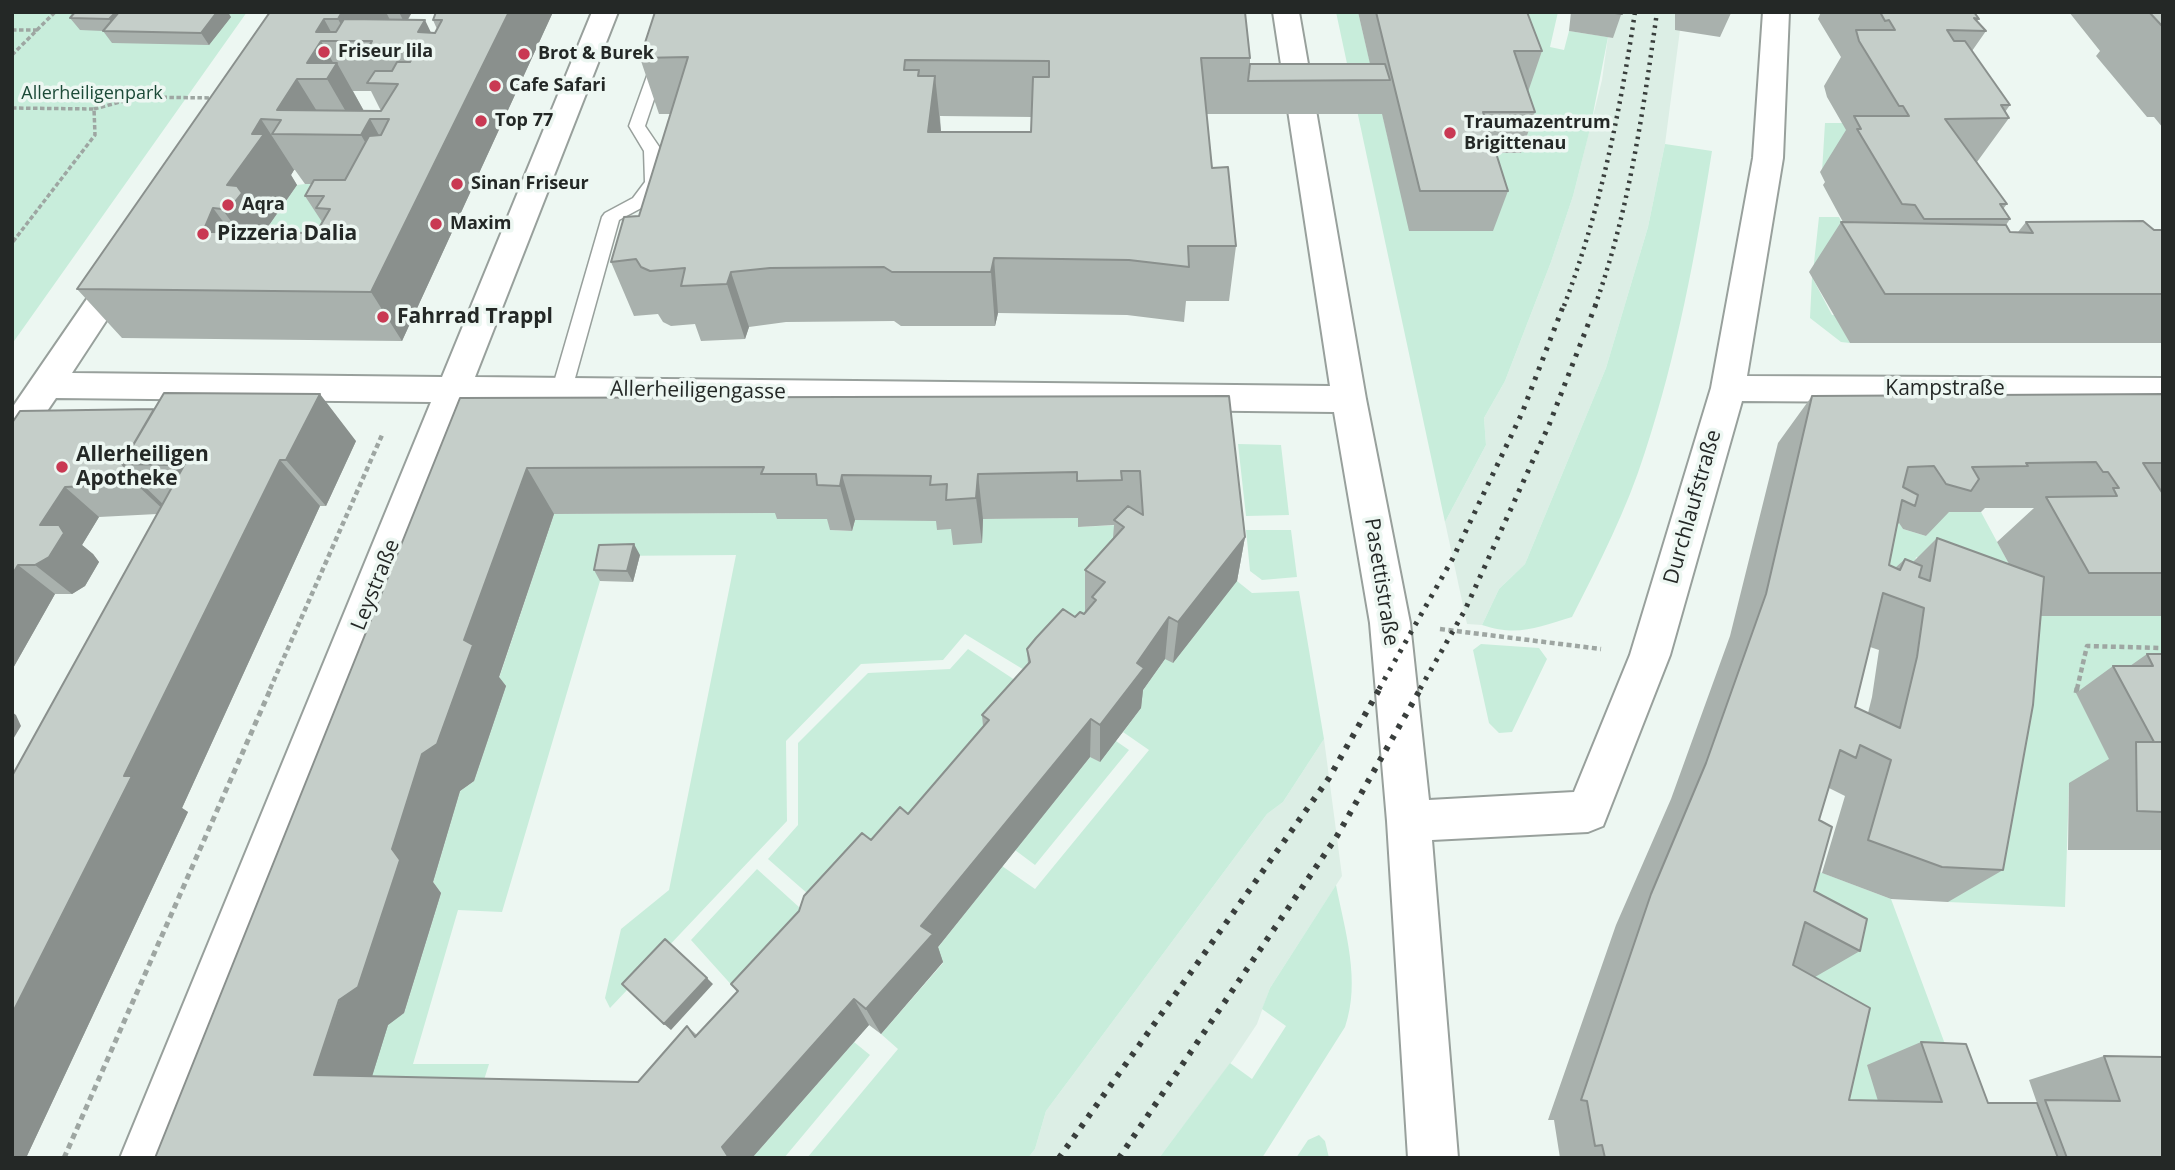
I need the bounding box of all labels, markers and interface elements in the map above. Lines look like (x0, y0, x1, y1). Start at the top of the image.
place label: Friseur lila (338, 41, 433, 63)
place label: Brot & Burek (538, 43, 654, 65)
marker: Friseur lila (316, 44, 332, 60)
marker: Brot & Burek (516, 46, 532, 62)
place label: Cafe Safari (509, 75, 606, 97)
marker: Cafe Safari (487, 78, 503, 94)
park label: Allerheiligenpark (21, 83, 163, 105)
place label: Top 77 (495, 110, 553, 132)
place label: Traumazentrum Brigittenau (1464, 112, 1611, 154)
marker: Top 77 (473, 113, 489, 129)
marker: Traumazentrum Brigittenau (1442, 125, 1458, 141)
place label: Sinan Friseur (471, 173, 589, 195)
marker: Sinan Friseur (449, 176, 465, 192)
place label: Aqra (242, 194, 285, 216)
marker: Aqra (220, 197, 236, 213)
place label: Maxim (450, 213, 511, 235)
marker: Maxim (428, 216, 444, 232)
place label: Pizzeria Dalia (217, 221, 357, 247)
marker: Pizzeria Dalia (195, 226, 211, 242)
place label: Fahrrad Trappl (397, 304, 553, 330)
marker: Fahrrad Trappl (375, 309, 391, 325)
street label: Kampstraße (1885, 376, 2005, 402)
street label: Allerheiligengasse (610, 377, 786, 405)
street label: Durchlaufstraße (1659, 427, 1727, 587)
place label: Allerheiligen Apotheke (76, 442, 209, 492)
marker: Allerheiligen Apotheke (54, 459, 70, 475)
street label: Pasettistraße (1358, 516, 1404, 648)
street label: Leystraße (346, 536, 406, 634)

